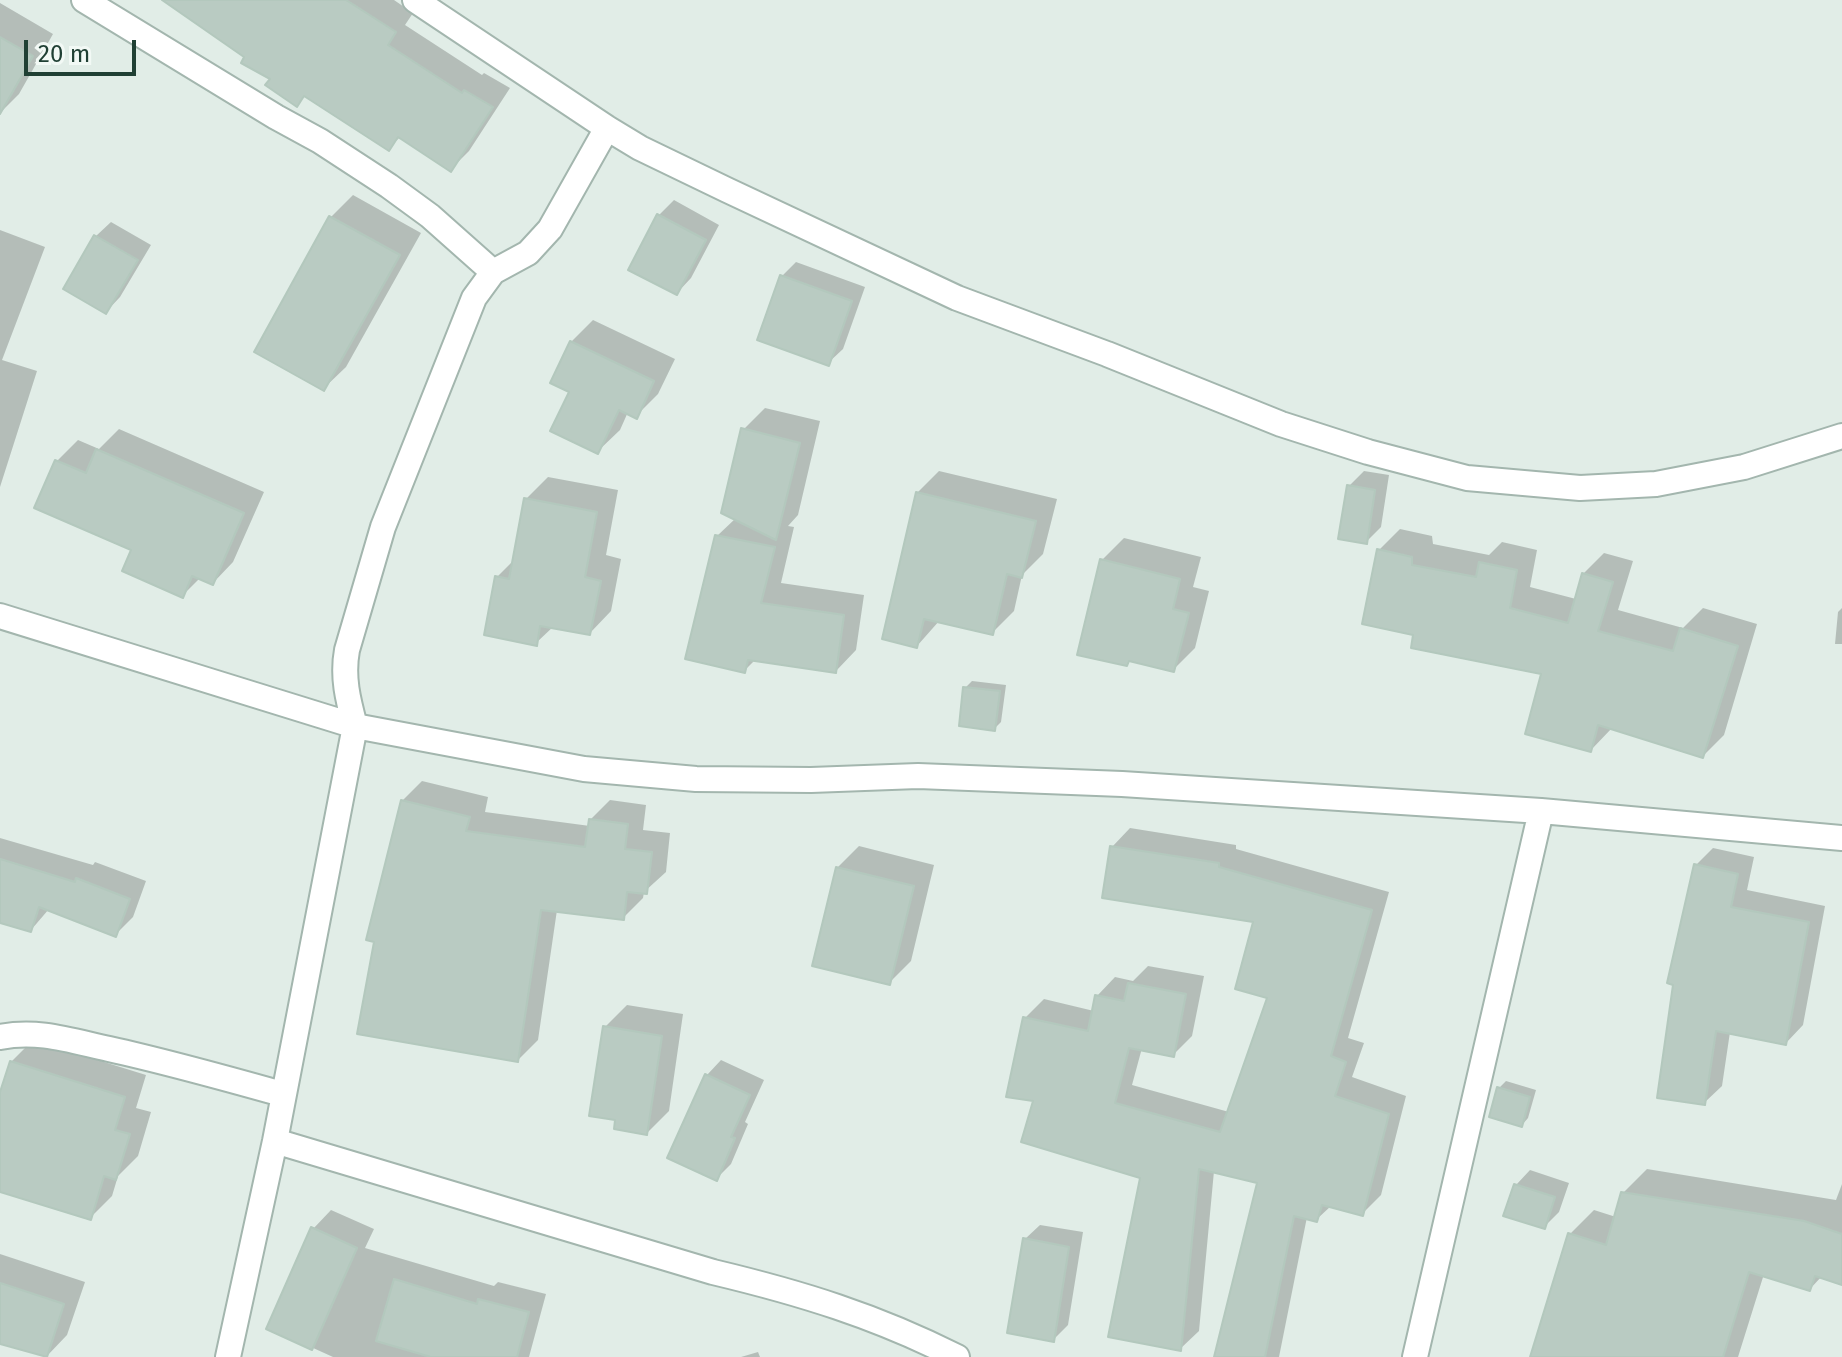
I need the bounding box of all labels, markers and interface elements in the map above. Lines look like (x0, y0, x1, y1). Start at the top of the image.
scale bar (28, 24, 140, 74)
text: 20 m (38, 40, 90, 68)

